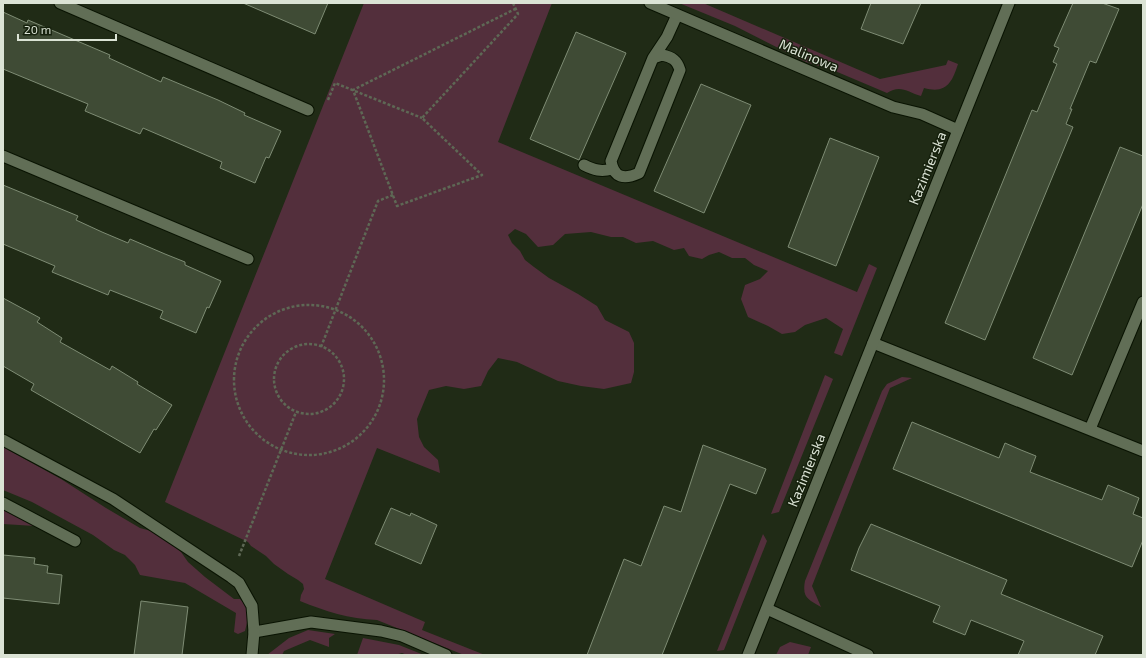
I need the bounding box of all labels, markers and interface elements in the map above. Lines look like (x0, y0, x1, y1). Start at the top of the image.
scale bar (18, 16, 116, 42)
text: 20 m (24, 22, 51, 36)
street label: Malinowa (777, 35, 841, 75)
street label: Kazimierska (905, 129, 949, 207)
street label: Kazimierska (784, 431, 828, 509)

